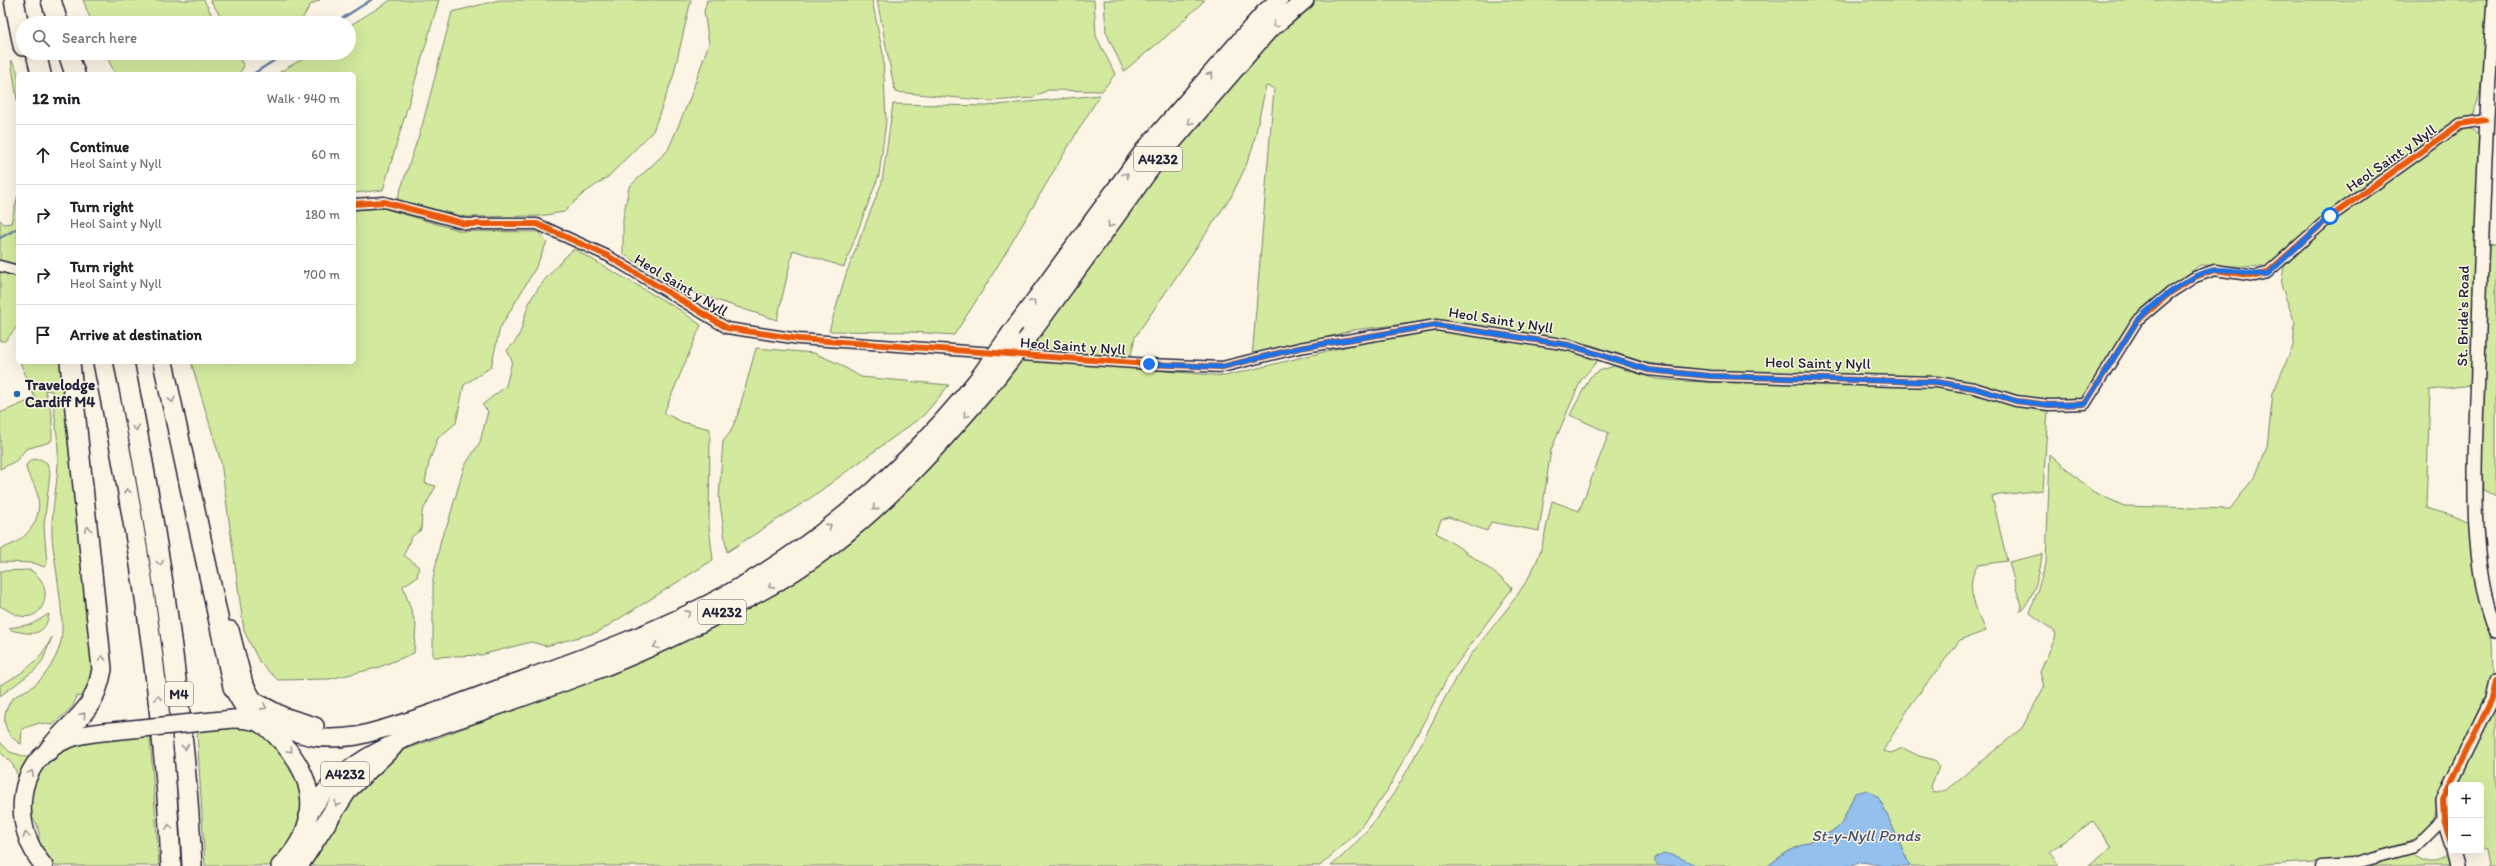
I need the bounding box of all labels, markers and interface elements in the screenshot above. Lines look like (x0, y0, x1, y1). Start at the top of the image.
search box (16, 16, 356, 60)
one-way arrow (1273, 20, 1280, 27)
icon: search (30, 27, 52, 49)
text: Search here (62, 29, 137, 47)
one-way arrow (1205, 73, 1212, 80)
text: 12 min (32, 88, 80, 108)
text: Walk · 940 m (267, 91, 340, 106)
one-way arrow (1187, 118, 1194, 125)
street label: Heol Saint y Nyll (2342, 120, 2440, 196)
text: Continue (70, 138, 129, 156)
icon: ahead (32, 144, 54, 166)
text: 60 m (311, 147, 340, 162)
road number: A4232 (1134, 147, 1182, 171)
text: Heol Saint y Nyll (70, 156, 162, 171)
one-way arrow (1121, 172, 1129, 179)
text: Turn right (70, 198, 134, 216)
icon: right (32, 204, 54, 226)
text: 180 m (305, 207, 340, 222)
route start (2321, 207, 2339, 225)
text: Heol Saint y Nyll (70, 216, 162, 231)
one-way arrow (1107, 220, 1114, 227)
street label: Heol Saint y Nyll (631, 250, 732, 320)
text: Turn right (70, 258, 134, 276)
icon: right (32, 264, 54, 286)
street label: St. Bride's Road (2453, 265, 2473, 367)
text: 700 m (304, 267, 340, 282)
text: Heol Saint y Nyll (70, 276, 162, 291)
one-way arrow (1028, 300, 1035, 307)
street label: Heol Saint y Nyll (1447, 303, 1555, 337)
icon: arrive (32, 324, 54, 346)
text: Arrive at destination (70, 326, 202, 344)
street label: Heol Saint y Nyll (1020, 333, 1127, 359)
street label: Heol Saint y Nyll (1765, 353, 1872, 373)
route end (1140, 355, 1158, 373)
place label: Travelodge Cardiff M4 (24, 376, 95, 411)
marker: Travelodge Cardiff M4 (12, 389, 22, 399)
one-way arrow (167, 396, 176, 403)
one-way arrow (963, 410, 970, 418)
one-way arrow (132, 425, 140, 431)
one-way arrow (123, 488, 131, 494)
one-way arrow (872, 503, 879, 510)
one-way arrow (825, 524, 832, 531)
one-way arrow (84, 526, 93, 532)
one-way arrow (155, 560, 164, 566)
one-way arrow (768, 581, 775, 588)
road number: A4232 (698, 600, 746, 624)
one-way arrow (683, 610, 691, 618)
one-way arrow (652, 641, 659, 649)
one-way arrow (98, 655, 106, 661)
road number: M4 (165, 682, 193, 706)
one-way arrow (154, 694, 163, 701)
one-way arrow (259, 702, 267, 710)
one-way arrow (78, 712, 85, 719)
one-way arrow (180, 744, 189, 750)
one-way arrow (286, 745, 293, 753)
road number: A4232 (321, 762, 369, 786)
one-way arrow (26, 770, 34, 777)
map controls (2448, 782, 2484, 854)
button: + (2448, 782, 2484, 818)
one-way arrow (335, 799, 342, 806)
button: − (2448, 818, 2484, 854)
one-way arrow (165, 824, 174, 830)
water label: St-y-Nyll Ponds (1812, 826, 1921, 845)
one-way arrow (22, 831, 31, 838)

